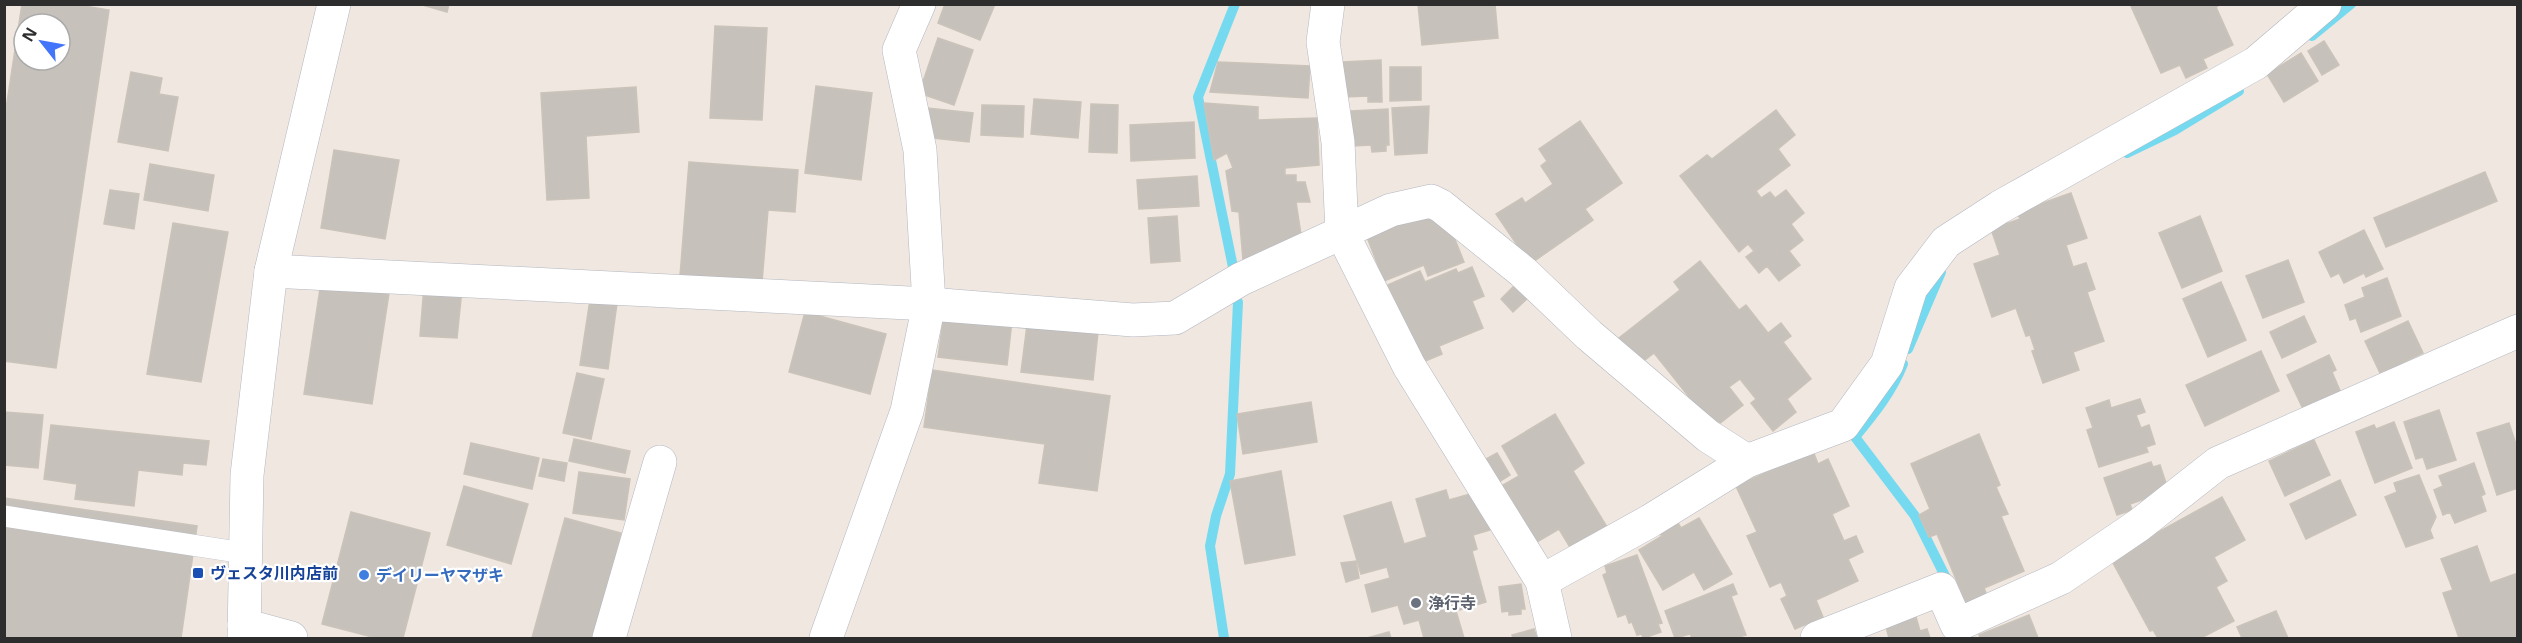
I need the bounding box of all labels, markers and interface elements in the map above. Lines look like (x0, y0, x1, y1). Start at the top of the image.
north arrow (12, 12, 72, 72)
text: N (16, 23, 42, 46)
place label: ヴェスタ川内店前 (210, 562, 338, 584)
place label: デイリーヤマザキ (376, 564, 504, 586)
marker: ヴェスタ川内店前 (191, 566, 205, 580)
marker: デイリーヤマザキ (357, 568, 371, 582)
place label: 浄行寺 (1428, 592, 1476, 614)
marker: 浄行寺 (1409, 596, 1423, 610)

